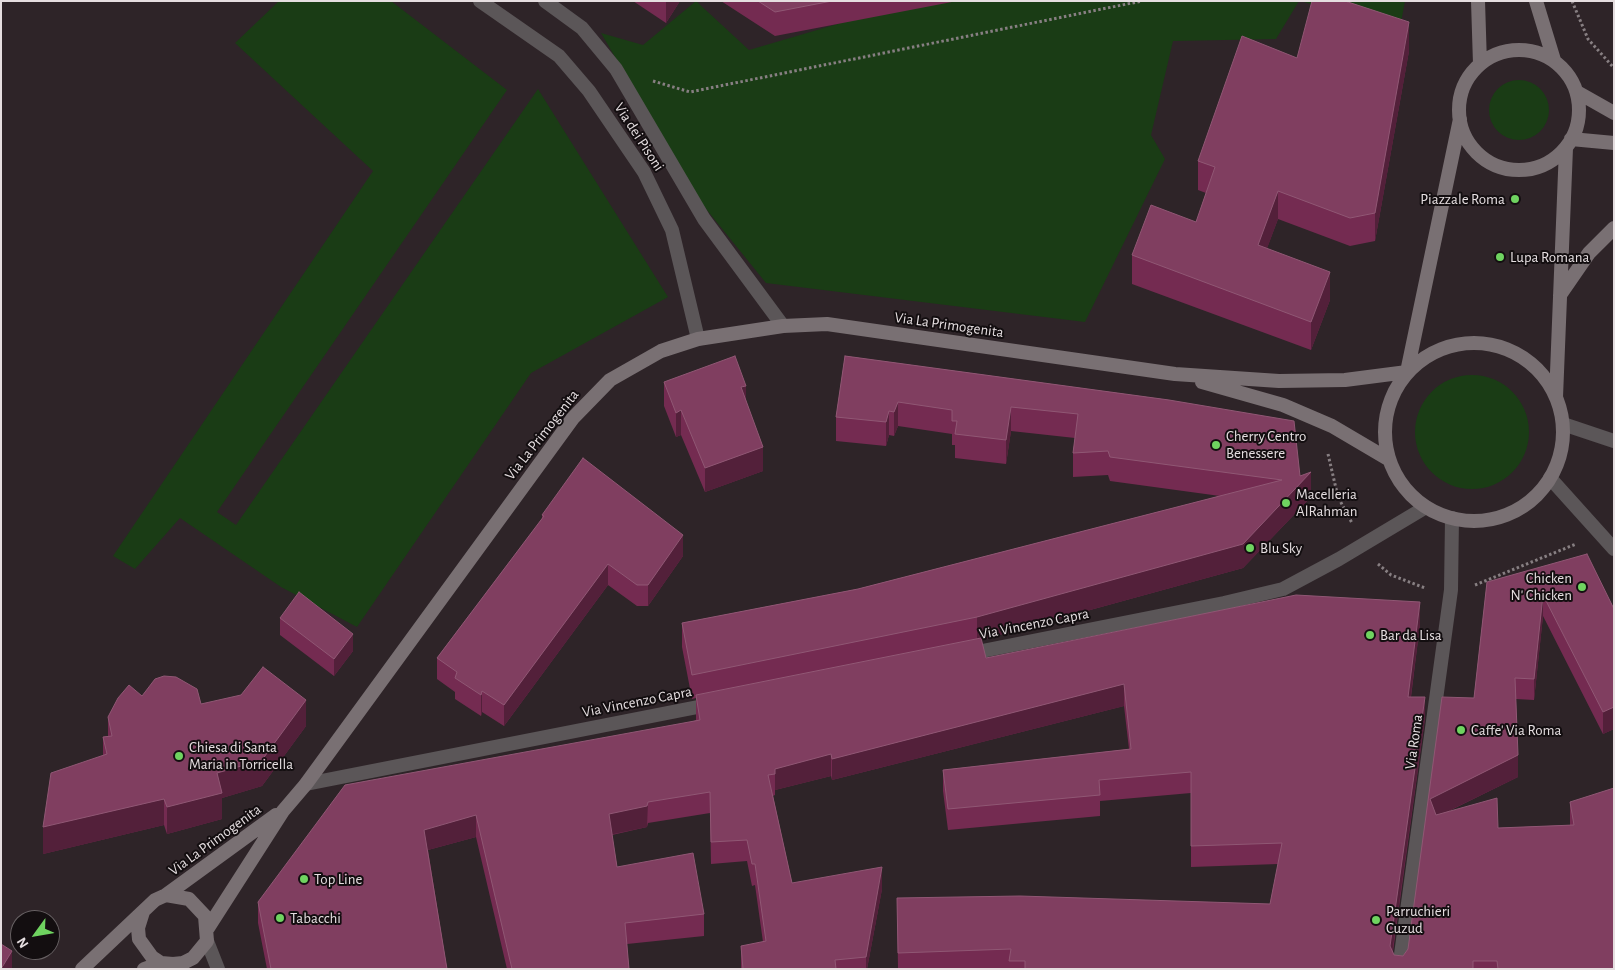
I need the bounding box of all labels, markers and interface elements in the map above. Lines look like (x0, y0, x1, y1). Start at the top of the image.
street label: Via dei Pisoni (610, 99, 668, 175)
place label: Piazzale Roma (1420, 190, 1505, 208)
marker: Piazzale Roma (1509, 193, 1521, 205)
place label: Lupa Romana (1510, 248, 1589, 266)
marker: Lupa Romana (1494, 251, 1506, 263)
street label: Via La Primogenita (893, 308, 1005, 342)
street label: Via La Primogenita (501, 386, 583, 484)
place label: Cherry Centro Benessere (1226, 427, 1306, 462)
marker: Cherry Centro Benessere (1210, 439, 1222, 451)
place label: Macelleria AlRahman (1296, 485, 1357, 520)
marker: Macelleria AlRahman (1280, 497, 1292, 509)
place label: Blu Sky (1260, 539, 1302, 557)
marker: Blu Sky (1244, 542, 1256, 554)
place label: Chicken N' Chicken (1511, 569, 1572, 604)
marker: Chicken N' Chicken (1576, 581, 1588, 593)
street label: Via Vincenzo Capra (978, 605, 1090, 643)
place label: Bar da Lisa (1380, 626, 1442, 644)
marker: Bar da Lisa (1364, 629, 1376, 641)
street label: Via Vincenzo Capra (581, 683, 693, 721)
street label: Via Roma (1401, 713, 1427, 771)
place label: Caffe' Via Roma (1471, 721, 1561, 739)
marker: Caffe' Via Roma (1455, 724, 1467, 736)
place label: Chiesa di Santa Maria in Torricella (189, 738, 293, 773)
marker: Chiesa di Santa Maria in Torricella (173, 750, 185, 762)
street label: Via La Primogenita (165, 800, 265, 880)
place label: Top Line (314, 870, 362, 888)
marker: Top Line (298, 873, 310, 885)
place label: Parruchieri Cuzud (1386, 902, 1450, 937)
place label: Tabacchi (290, 909, 341, 927)
north arrow (10, 910, 60, 960)
marker: Tabacchi (274, 912, 286, 924)
marker: Parruchieri Cuzud (1370, 914, 1382, 926)
text: N (15, 935, 32, 950)

